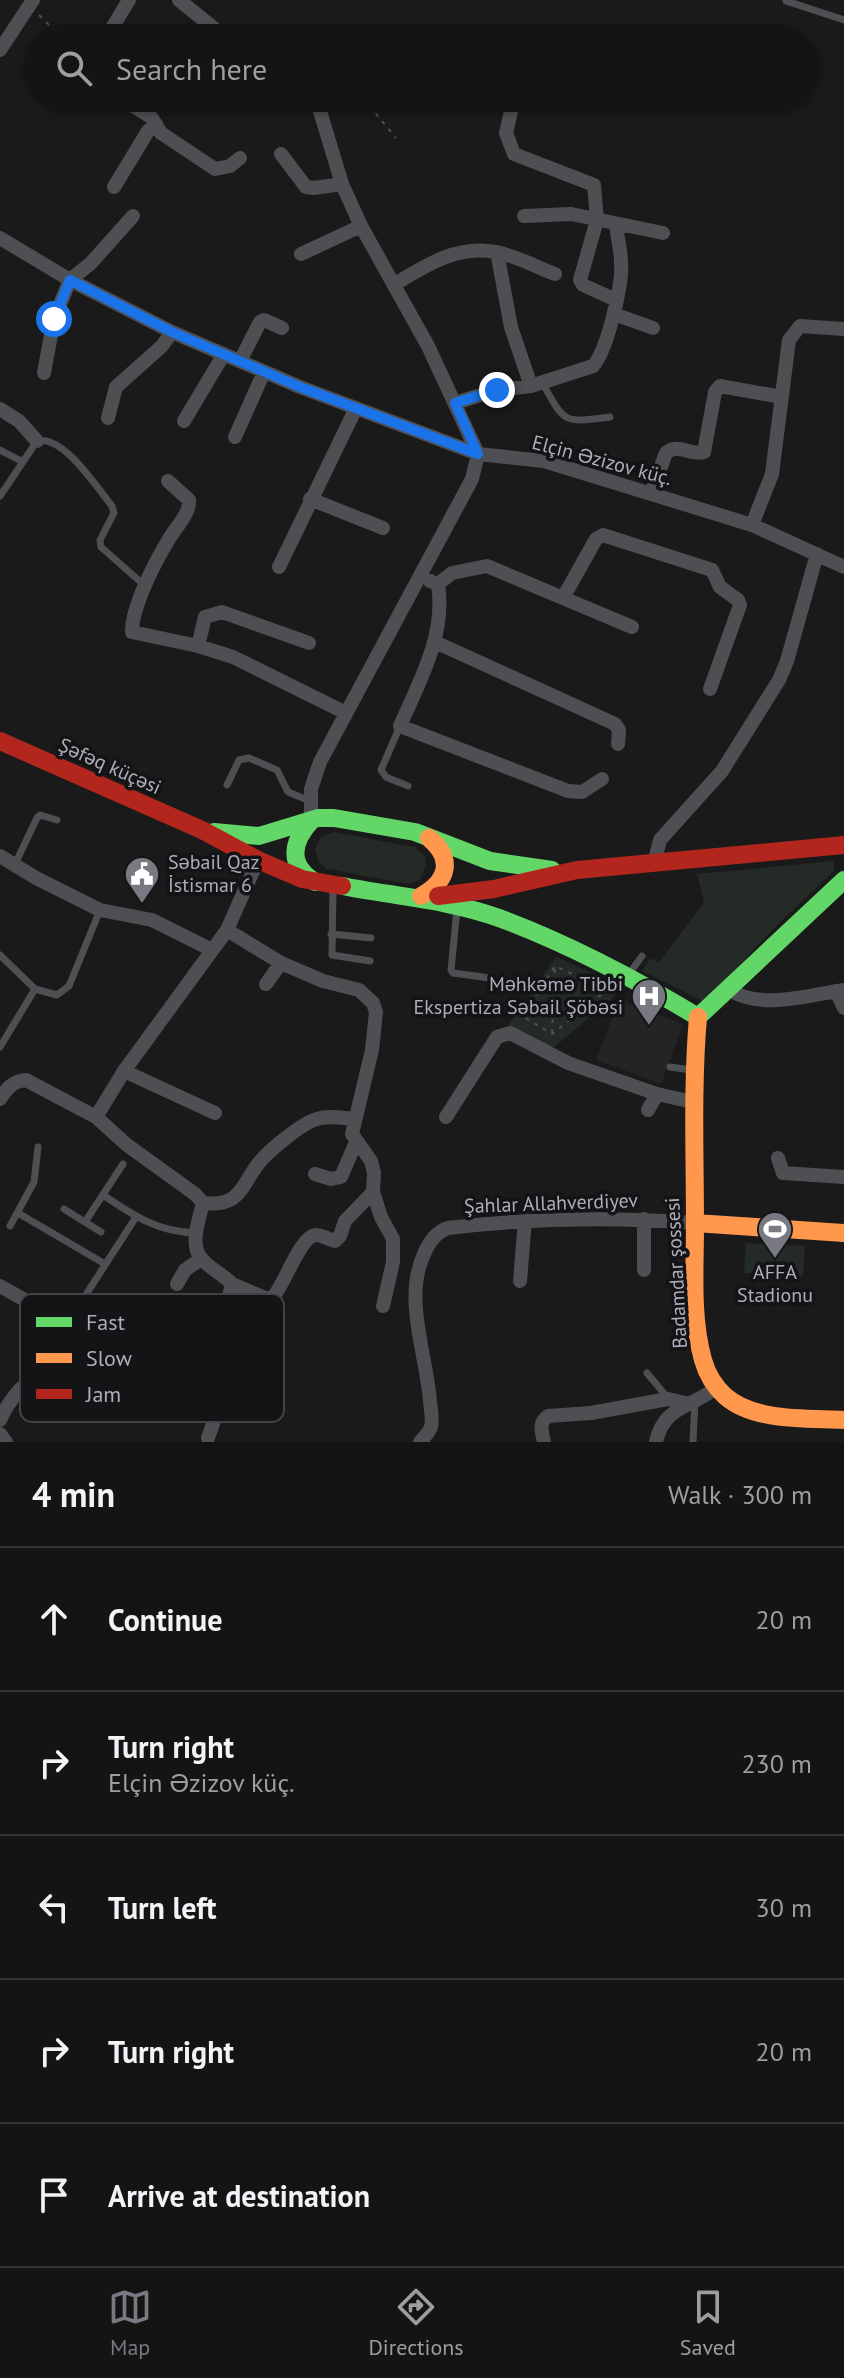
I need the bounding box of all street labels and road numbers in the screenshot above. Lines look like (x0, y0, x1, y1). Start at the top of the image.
street label: Elçin Əzizov küç. (529, 429, 675, 491)
street label: Şəfəq küçəsi (55, 732, 165, 800)
street label: Şahlar Allahverdiyev (464, 1187, 639, 1219)
street label: Badamdar şossesi (659, 1197, 693, 1349)

